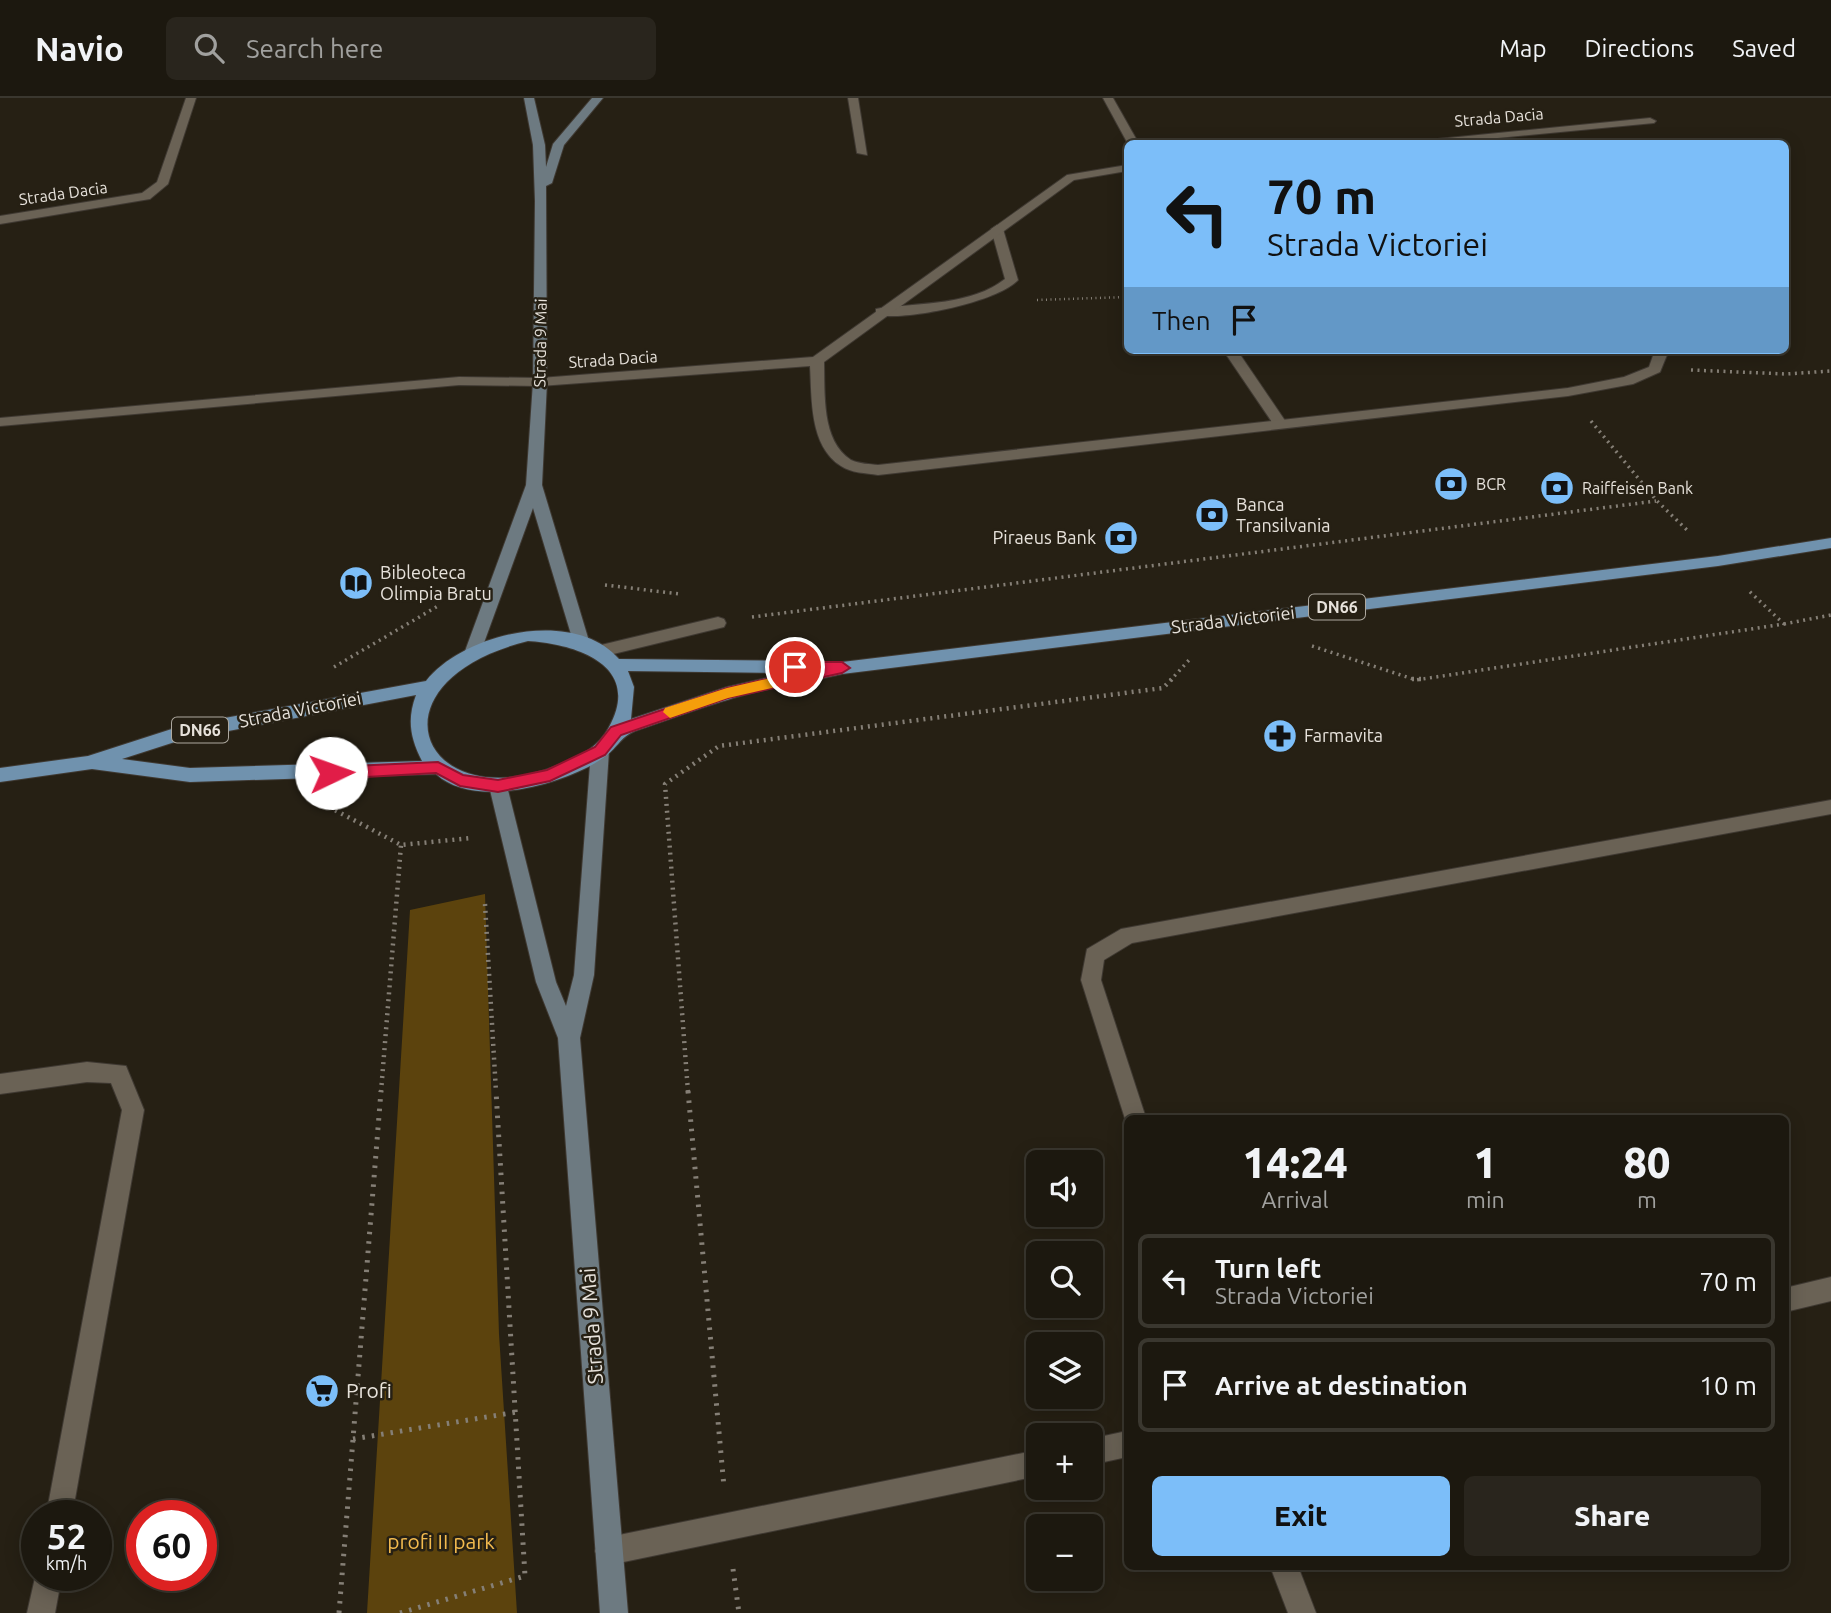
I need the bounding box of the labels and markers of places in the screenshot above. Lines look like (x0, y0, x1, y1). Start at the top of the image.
bank icon: BCR (1432, 465, 1470, 503)
bank icon: Raiffeisen Bank (1538, 469, 1576, 507)
place label: BCR (1476, 475, 1506, 493)
place label: Raiffeisen Bank (1582, 479, 1693, 497)
place label: Banca Transilvania (1236, 494, 1331, 535)
bank icon: Banca Transilvania (1193, 496, 1231, 534)
bank icon: Piraeus Bank (1102, 519, 1140, 557)
place label: Piraeus Bank (993, 527, 1096, 547)
place label: Bibleoteca Olimpia Bratu (380, 562, 492, 603)
library icon: Bibleoteca Olimpia Bratu (337, 564, 375, 602)
pin (765, 637, 825, 697)
pharmacy icon: Farmavita (1261, 717, 1299, 755)
place label: Farmavita (1304, 725, 1383, 745)
supermarket icon: Profi (303, 1372, 341, 1410)
place label: Profi (346, 1378, 392, 1402)

